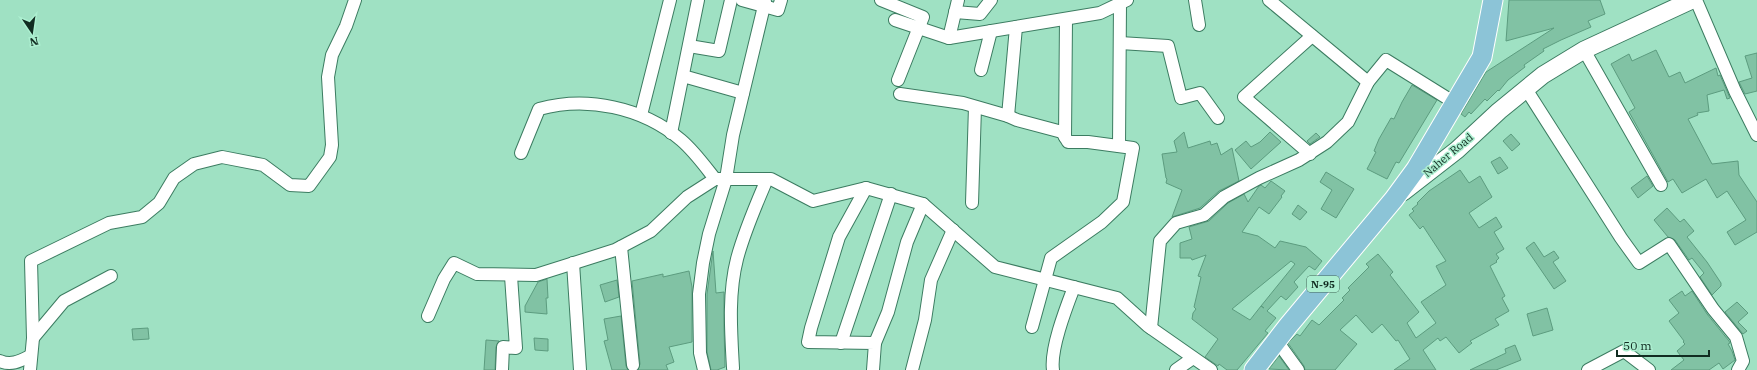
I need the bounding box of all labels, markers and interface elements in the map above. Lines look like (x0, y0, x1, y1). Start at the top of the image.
north arrow (12, 12, 52, 52)
text: N (28, 34, 40, 50)
street label: Naher Road (1420, 130, 1476, 180)
road number: N-95 (1307, 276, 1339, 292)
scale bar (1617, 332, 1709, 358)
text: 50 m (1623, 338, 1652, 353)

